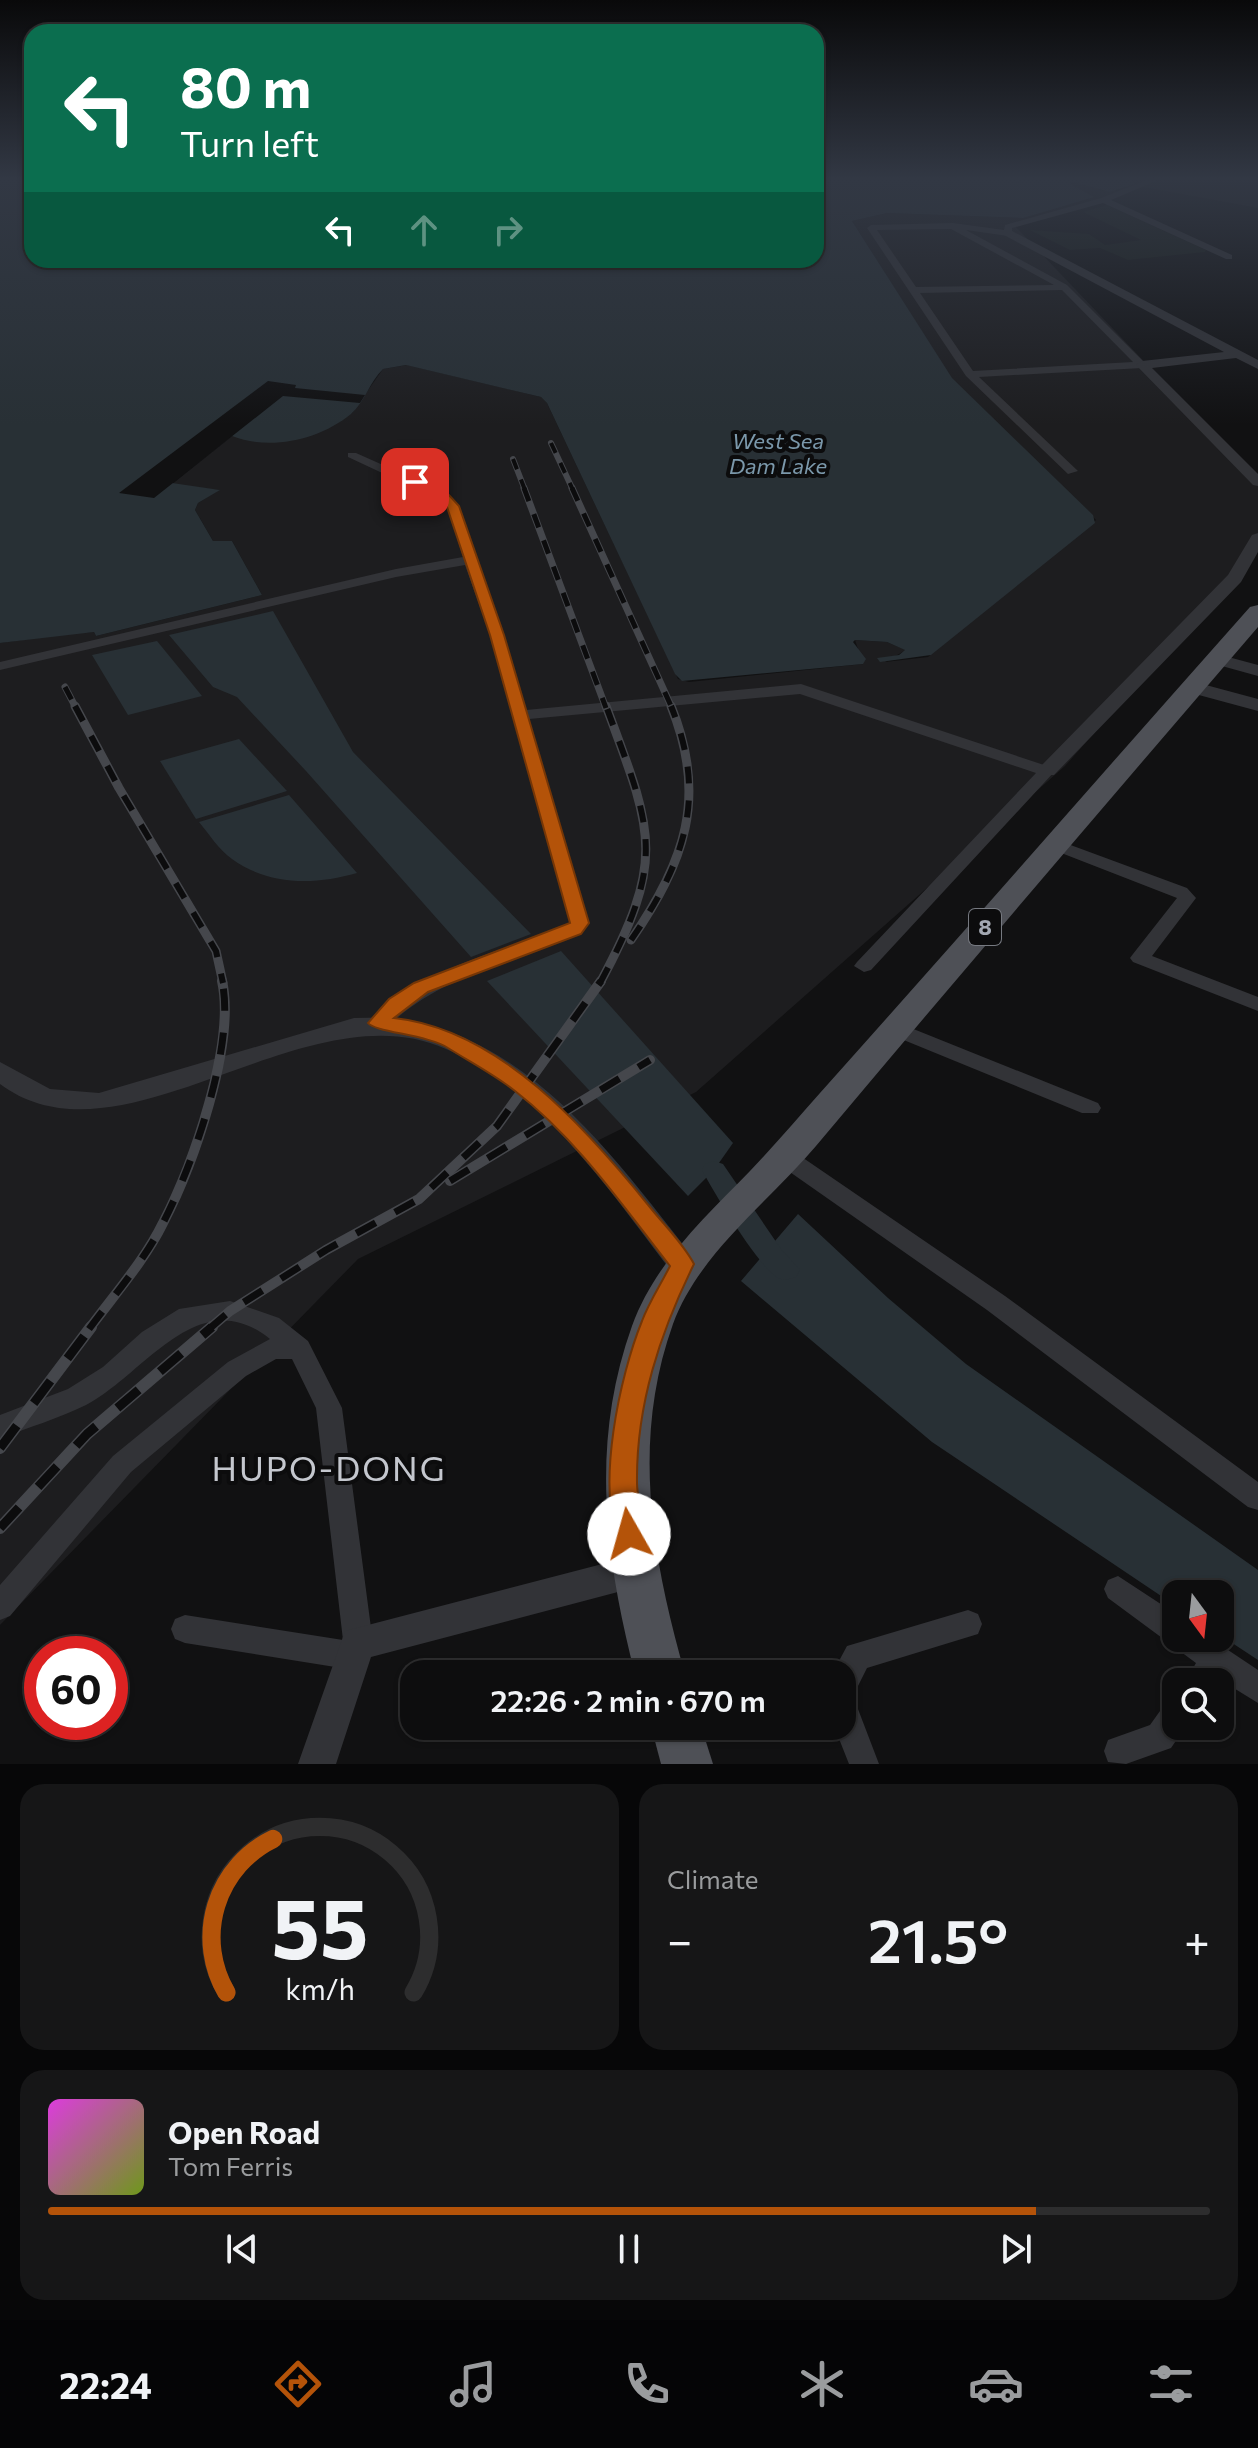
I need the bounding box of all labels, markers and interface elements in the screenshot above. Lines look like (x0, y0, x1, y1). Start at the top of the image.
text: 80 m (180, 51, 311, 120)
icon: left (48, 56, 152, 160)
text: Turn left (180, 120, 319, 164)
icon: left (318, 208, 362, 252)
icon: ahead (402, 208, 446, 252)
icon: right (486, 208, 530, 252)
water label: West Sea Dam Lake (729, 427, 828, 479)
pin (381, 448, 449, 516)
icon: arrive (393, 460, 437, 504)
road number: 8 (969, 909, 1001, 945)
district label: HUPO-DONG (211, 1446, 447, 1488)
position arrow (587, 1492, 671, 1576)
north arrow (1162, 1580, 1234, 1652)
map controls (1162, 1580, 1234, 1740)
speed limit sign: 60 (24, 1636, 128, 1740)
button: search (1162, 1668, 1234, 1740)
text: 22:26 · 2 min · 670 m (490, 1681, 766, 1718)
text: Climate (667, 1863, 759, 1894)
text: 55 (271, 1874, 368, 1976)
text: 21.5° (868, 1902, 1008, 1975)
text: − (667, 1912, 692, 1966)
text: + (1184, 1912, 1210, 1966)
text: km/h (285, 1971, 354, 2006)
text: Open Road (168, 2113, 320, 2150)
text: Tom Ferris (168, 2150, 293, 2181)
icon: previous (220, 2227, 264, 2271)
icon: pause (607, 2227, 651, 2271)
icon: next (994, 2227, 1038, 2271)
icon: directions (270, 2356, 326, 2412)
icon: music (445, 2356, 501, 2412)
icon: phone (619, 2356, 675, 2412)
icon: climate (794, 2356, 850, 2412)
icon: car (968, 2356, 1024, 2412)
icon: filters (1143, 2356, 1199, 2412)
text: 22:24 (59, 2362, 152, 2406)

